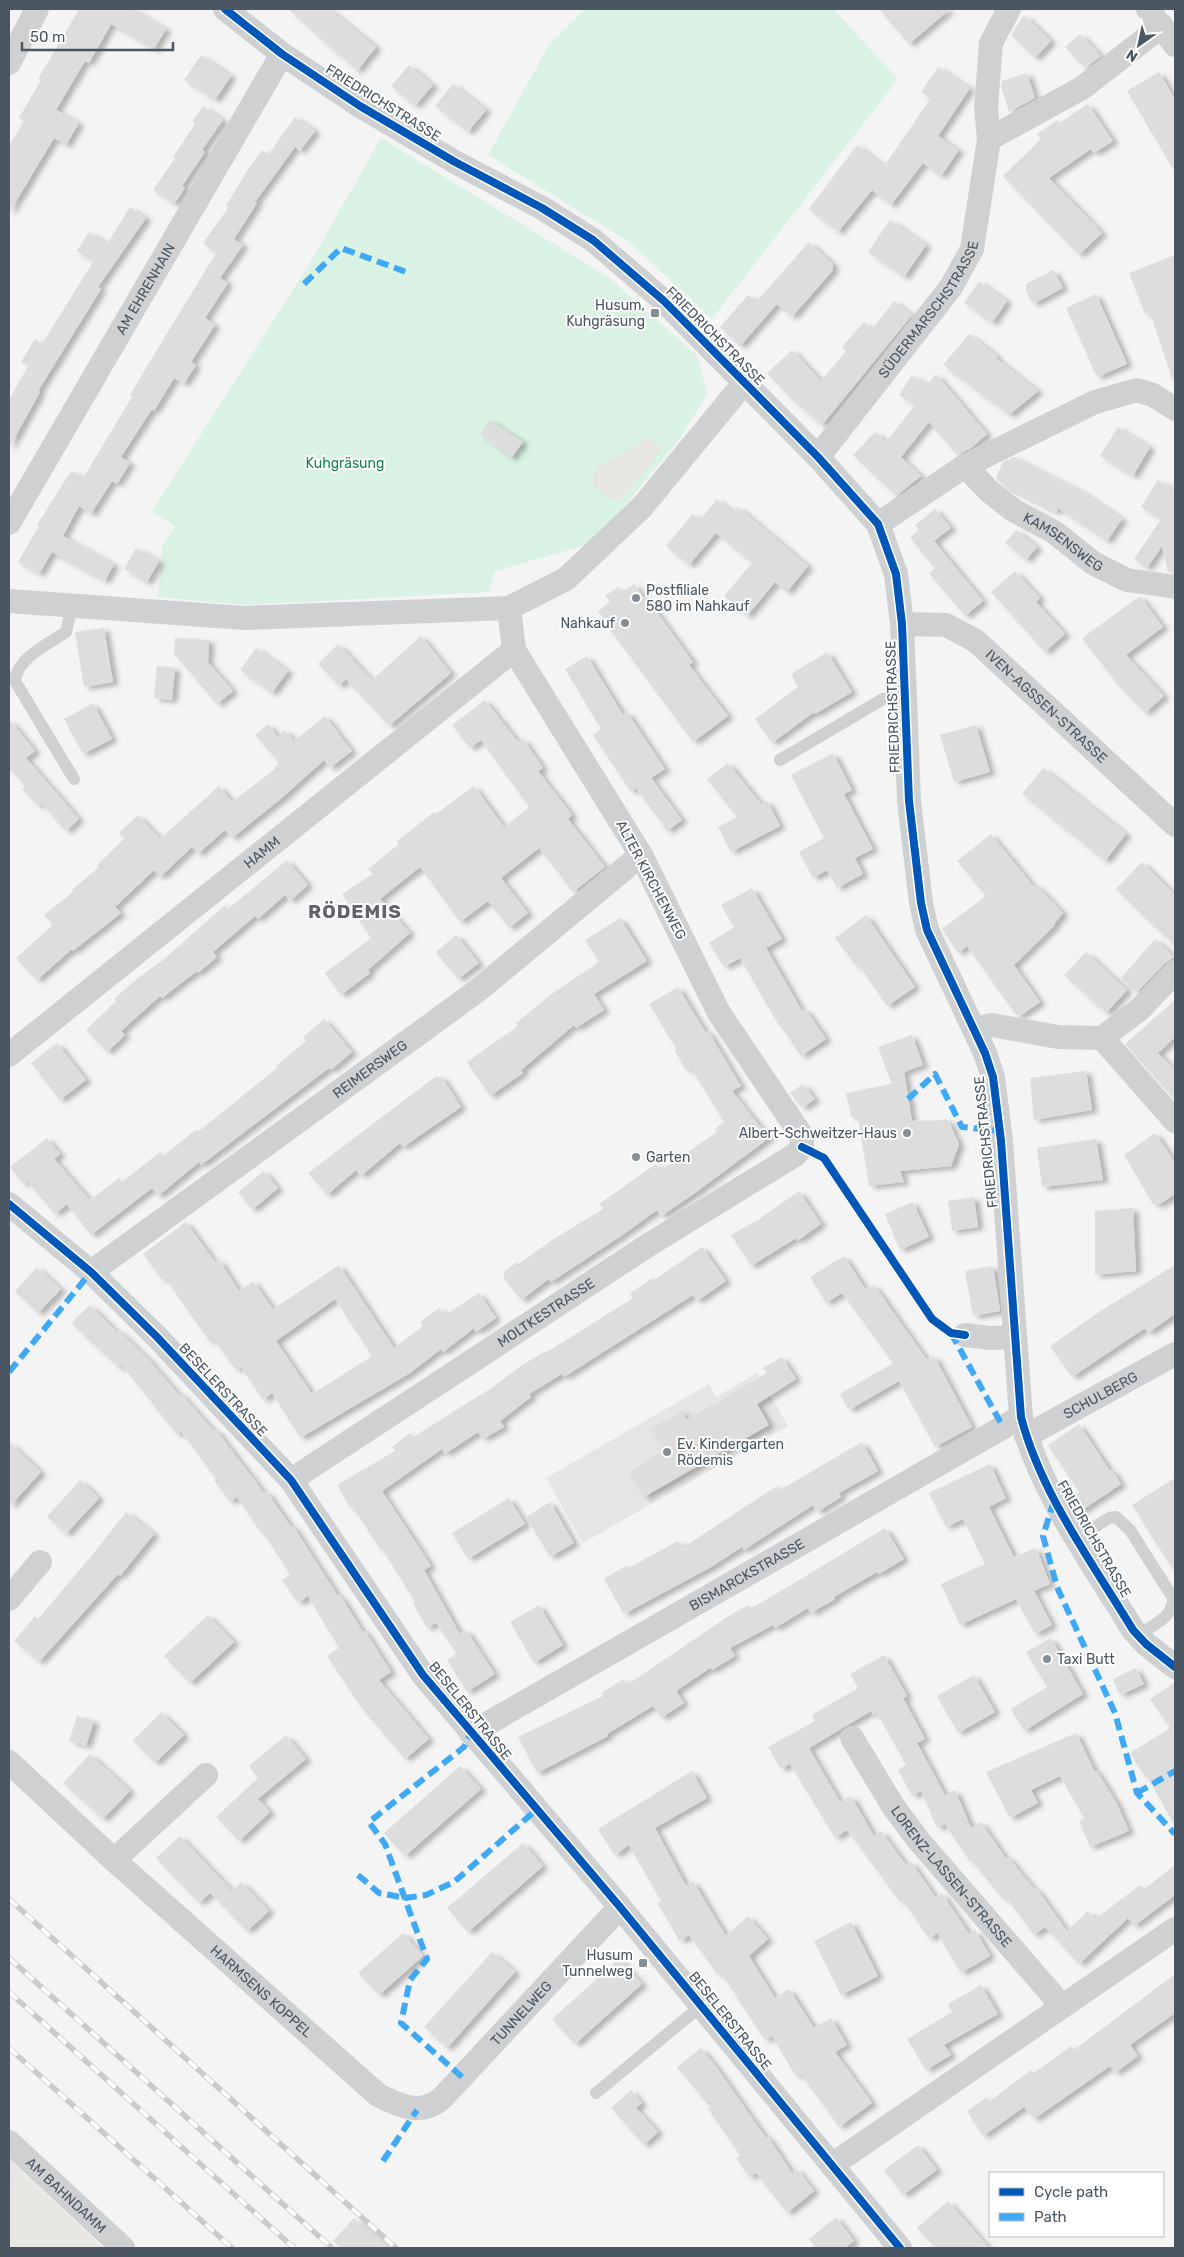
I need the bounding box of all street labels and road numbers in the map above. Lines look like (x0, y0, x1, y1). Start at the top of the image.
street label: FRIEDRICHSTRASSE (322, 61, 444, 145)
street label: AM EHRENHAIN (112, 240, 179, 337)
street label: SÜDERMARSCHSTRASSE (875, 240, 982, 381)
street label: FRIEDRICHSTRASSE (662, 283, 768, 389)
street label: KAMSENSWEG (1020, 509, 1106, 575)
street label: FRIEDRICHSTRASSE (882, 640, 904, 774)
street label: IVEN-AGSSEN-STRASSE (982, 646, 1111, 767)
street label: ALTER KIRCHENWEG (612, 817, 690, 943)
street label: HAMM (240, 833, 283, 872)
street label: REIMERSWEG (329, 1036, 410, 1102)
street label: FRIEDRICHSTRASSE (971, 1075, 1001, 1209)
street label: MOLTKESTRASSE (494, 1274, 598, 1351)
street label: BESELERSTRASSE (175, 1340, 271, 1440)
street label: SCHULBERG (1060, 1368, 1141, 1422)
street label: FRIEDRICHSTRASSE (1053, 1477, 1135, 1601)
street label: BISMARCKSTRASSE (686, 1535, 807, 1614)
street label: BESELERSTRASSE (425, 1658, 515, 1764)
street label: LORENZ-LASSEN-STRASSE (887, 1802, 1016, 1951)
street label: HARMSENS KOPPEL (207, 1941, 316, 2041)
street label: BESELERSTRASSE (685, 1968, 775, 2074)
street label: TUNNELWEG (487, 1977, 555, 2049)
street label: AM BAHNDAMM (22, 2154, 110, 2237)

